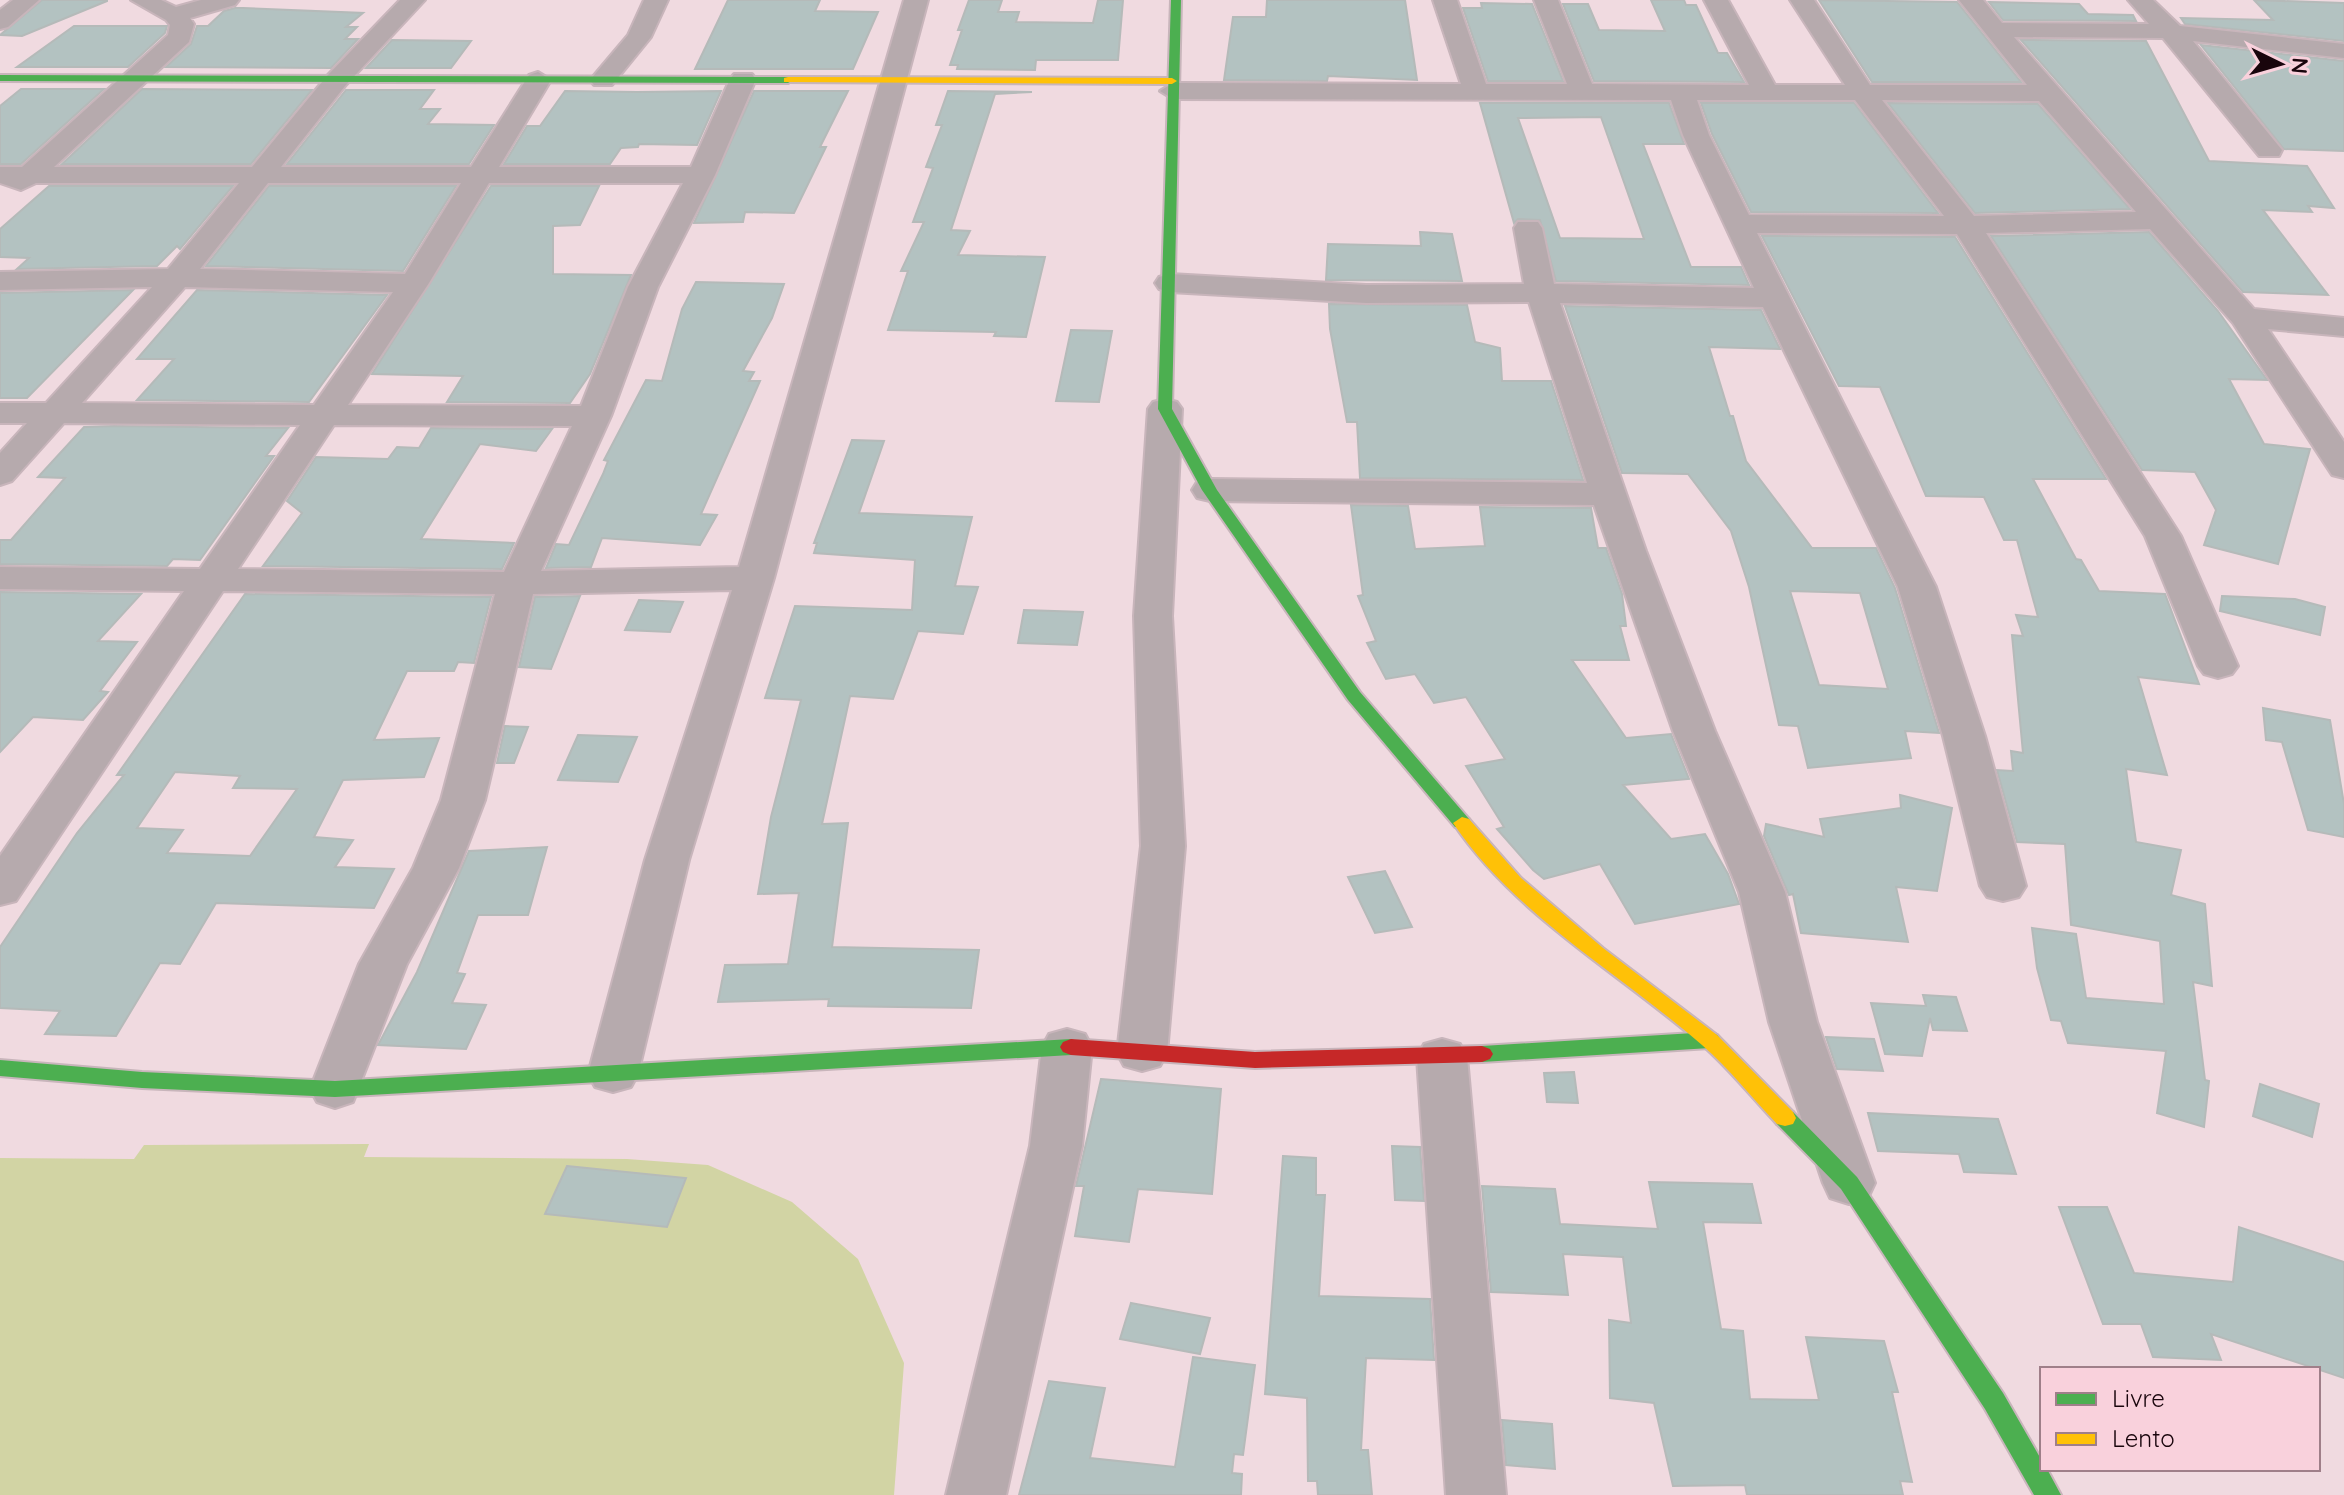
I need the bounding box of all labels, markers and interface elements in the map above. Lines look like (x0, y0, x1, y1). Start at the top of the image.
north arrow (2240, 24, 2320, 104)
text: N (2285, 56, 2315, 75)
legend (2040, 1367, 2320, 1471)
text: Livre (2112, 1383, 2165, 1413)
text: Lento (2112, 1423, 2175, 1453)

